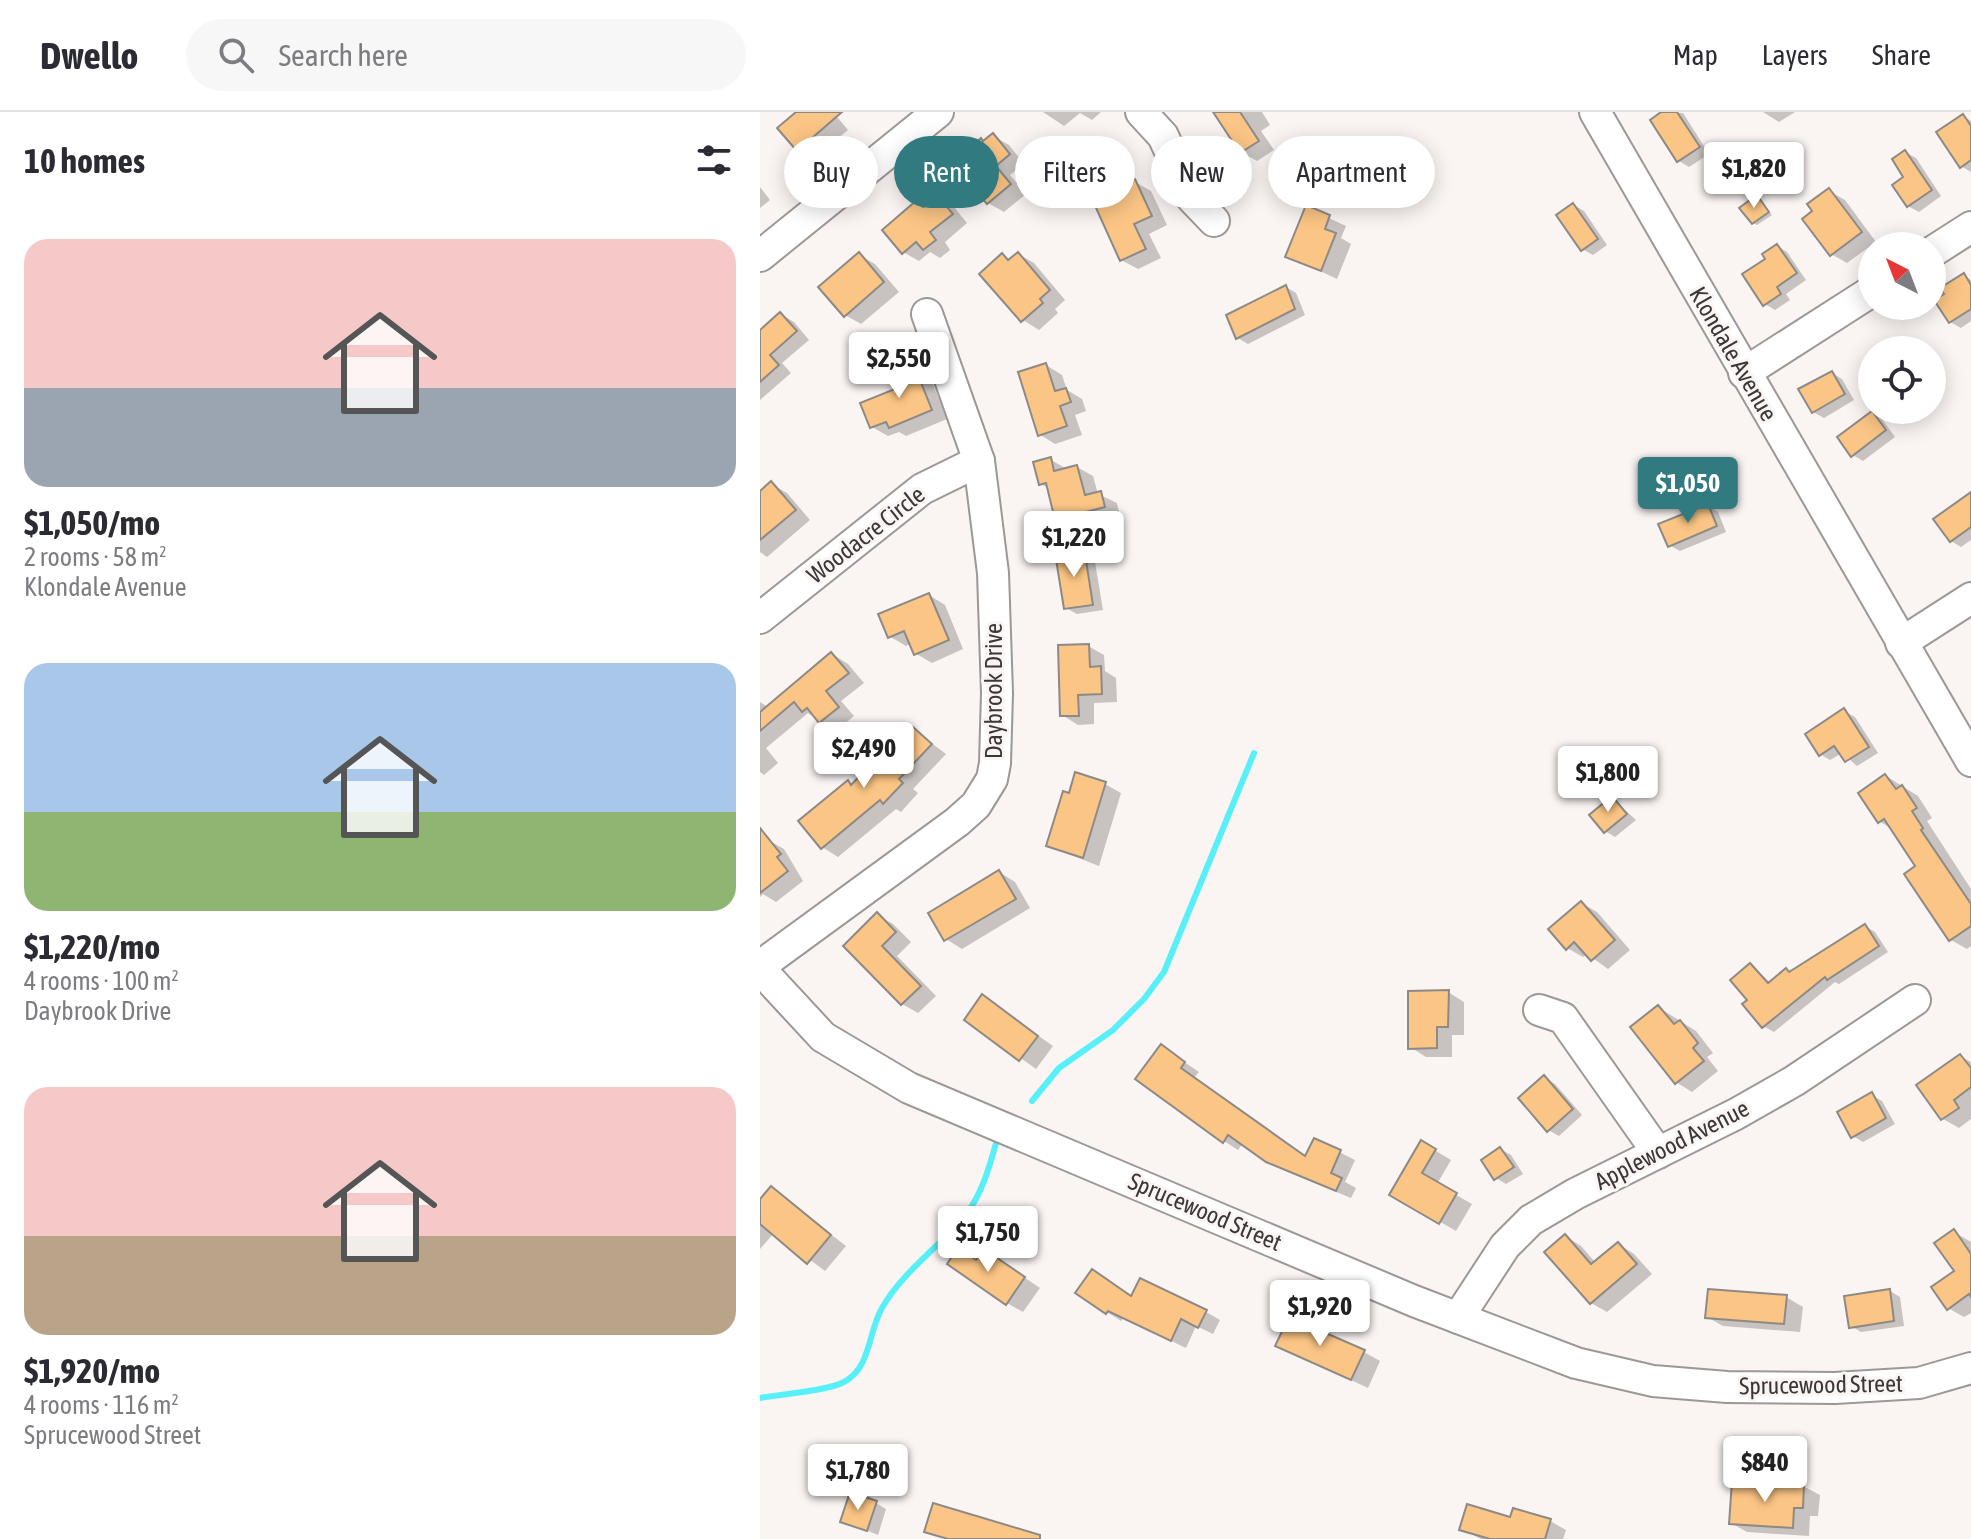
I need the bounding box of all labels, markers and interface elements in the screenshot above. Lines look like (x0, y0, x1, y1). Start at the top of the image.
search box (186, 19, 746, 91)
icon: search (214, 33, 258, 77)
text: Dwello (40, 34, 138, 77)
text: Search here (278, 38, 408, 72)
text: Map (1673, 39, 1718, 71)
text: Layers (1762, 39, 1828, 71)
text: Share (1872, 39, 1931, 71)
chip: Buy (784, 136, 878, 208)
chip: Rent (894, 136, 999, 208)
chip: Filters (1015, 136, 1135, 208)
chip: New (1151, 136, 1252, 208)
chip: Apartment (1268, 136, 1435, 208)
icon: filters (692, 138, 736, 182)
text: 10 homes (24, 141, 145, 180)
pin: $1,820 (1689, 142, 1819, 210)
text: $1,820 (1722, 153, 1786, 183)
north arrow (1858, 232, 1946, 320)
map controls (1858, 232, 1946, 424)
street label: Klondale Avenue (1684, 282, 1783, 425)
icon: home (308, 291, 452, 435)
pin: $2,550 (834, 332, 964, 400)
button: locate (1858, 336, 1946, 424)
text: $2,550 (867, 343, 931, 373)
pin: $1,050 (1623, 457, 1753, 525)
text: $1,050 (1656, 468, 1720, 498)
street label: Woodacre Circle (802, 480, 930, 589)
text: $1,050/mo (24, 503, 160, 542)
pin: $1,220 (1009, 511, 1139, 579)
text: $1,220 (1042, 522, 1106, 552)
text: 2 rooms · 58 m² (24, 542, 166, 572)
text: Klondale Avenue (24, 572, 187, 602)
street label: Daybrook Drive (980, 623, 1007, 759)
icon: home (308, 715, 452, 859)
pin: $2,490 (799, 722, 929, 790)
text: $2,490 (832, 733, 896, 763)
pin: $1,800 (1543, 746, 1673, 814)
text: $1,800 (1576, 757, 1640, 787)
text: $1,220/mo (24, 927, 160, 966)
text: 4 rooms · 100 m² (24, 966, 179, 996)
text: Daybrook Drive (24, 996, 171, 1026)
street label: Applewood Avenue (1590, 1094, 1753, 1195)
icon: home (308, 1139, 452, 1283)
street label: Sprucewood Street (1125, 1167, 1286, 1256)
pin: $1,750 (923, 1206, 1053, 1274)
text: $1,750 (956, 1217, 1020, 1247)
pin: $1,920 (1255, 1280, 1385, 1348)
text: $1,920 (1288, 1291, 1352, 1321)
text: $1,920/mo (24, 1351, 160, 1390)
street label: Sprucewood Street (1739, 1370, 1903, 1399)
text: 4 rooms · 116 m² (24, 1390, 179, 1420)
text: Sprucewood Street (24, 1420, 201, 1450)
pin: $840 (1718, 1436, 1812, 1504)
pin: $1,780 (793, 1444, 923, 1512)
text: $840 (1741, 1447, 1789, 1477)
text: $1,780 (826, 1455, 890, 1485)

